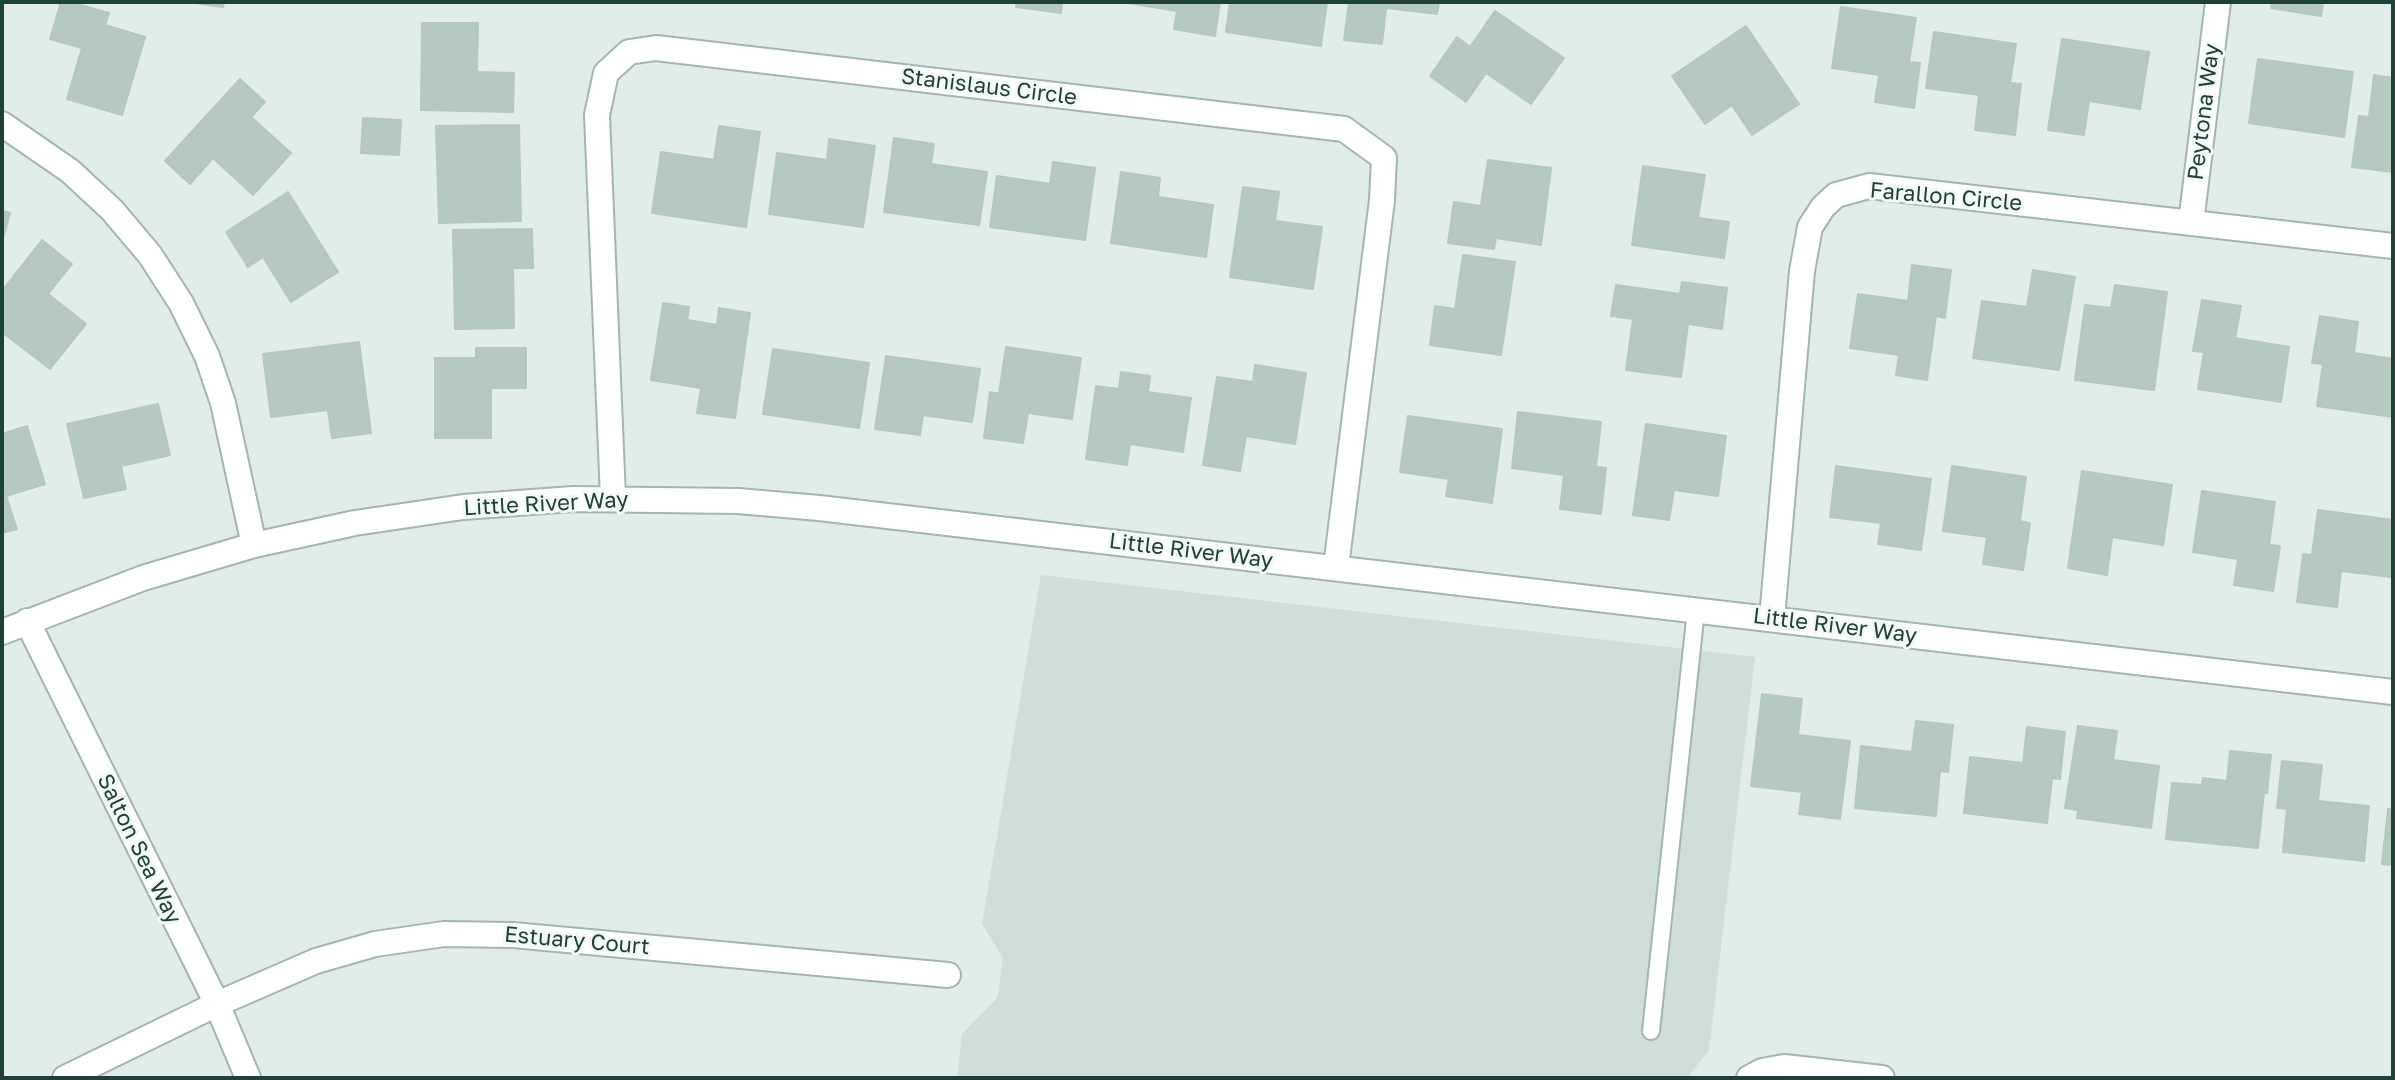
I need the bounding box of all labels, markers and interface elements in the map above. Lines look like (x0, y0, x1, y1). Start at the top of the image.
street label: Peytona Way (2183, 42, 2225, 182)
street label: Stanislaus Circle (900, 63, 1078, 111)
street label: Farallon Circle (1869, 177, 2023, 217)
street label: Little River Way (463, 486, 629, 522)
street label: Little River Way (1107, 528, 1275, 574)
street label: Little River Way (1751, 603, 1919, 649)
street label: Salton Sea Way (91, 770, 187, 928)
street label: Estuary Court (503, 921, 651, 961)

